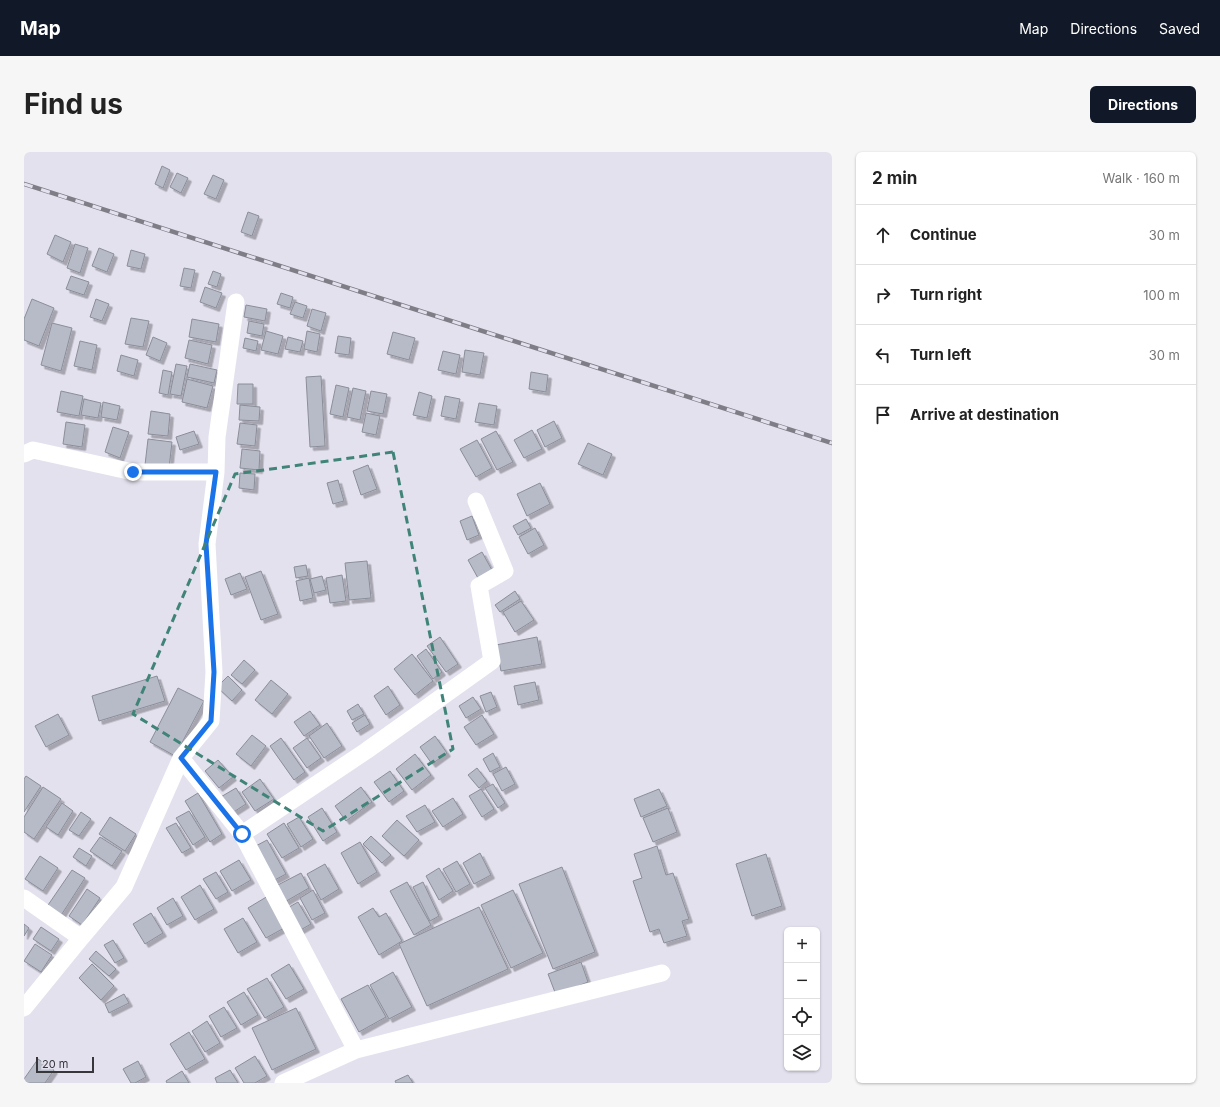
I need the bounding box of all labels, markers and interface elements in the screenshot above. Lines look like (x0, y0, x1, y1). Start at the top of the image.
text: Map (20, 17, 61, 40)
text: Map (1019, 20, 1048, 37)
text: Directions (1070, 20, 1137, 37)
text: Saved (1159, 20, 1200, 37)
button: Directions (1090, 86, 1196, 123)
text: Find us (24, 87, 123, 121)
text: 2 min (872, 168, 917, 188)
text: Walk · 160 m (1103, 170, 1180, 186)
icon: ahead (872, 224, 894, 246)
text: Continue (910, 225, 977, 244)
text: 30 m (1149, 227, 1180, 243)
icon: right (872, 284, 894, 306)
text: Turn right (910, 285, 982, 304)
text: 100 m (1143, 287, 1180, 303)
icon: left (872, 344, 894, 366)
text: Turn left (910, 345, 971, 364)
text: 30 m (1149, 347, 1180, 363)
icon: arrive (872, 404, 894, 426)
text: Arrive at destination (910, 405, 1059, 424)
route end (124, 463, 142, 481)
route start (233, 825, 251, 843)
map controls (784, 927, 820, 1071)
button: + (784, 927, 820, 963)
button: − (784, 963, 820, 999)
button: locate (784, 999, 820, 1035)
button: layers (784, 1035, 820, 1071)
scale bar (36, 1055, 94, 1074)
text: 20 m (42, 1057, 68, 1071)

